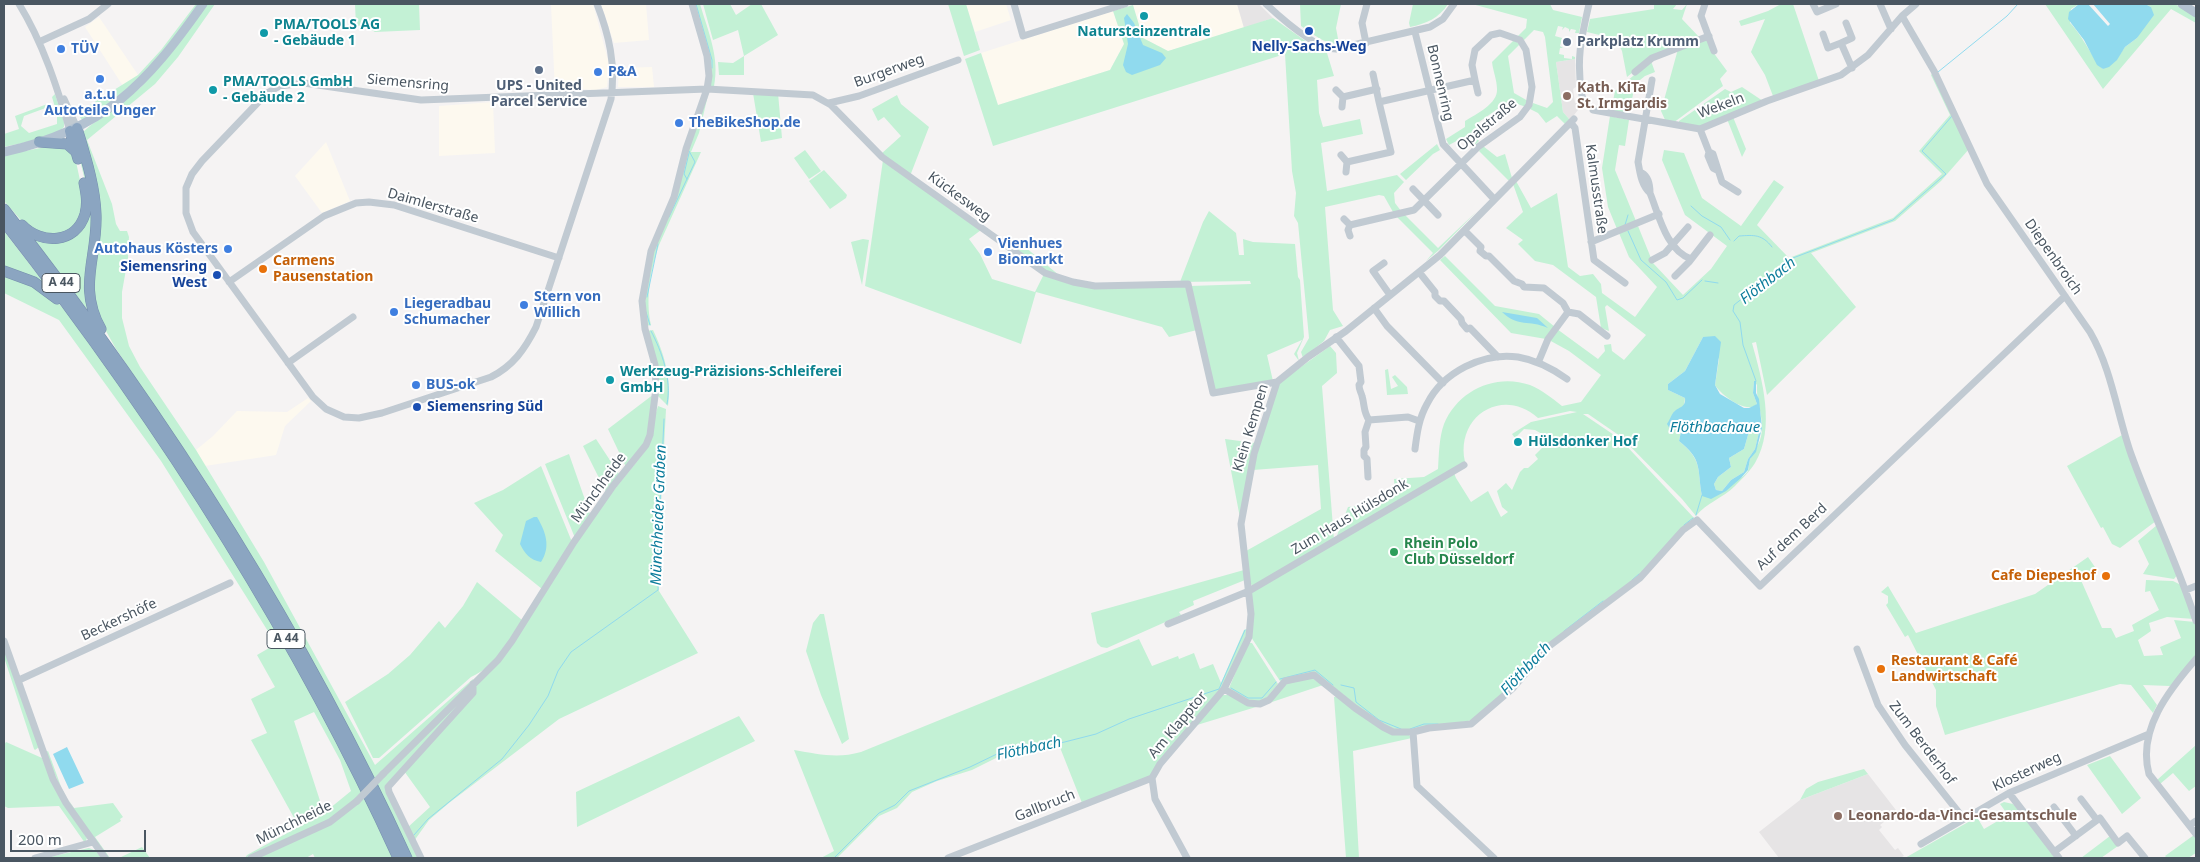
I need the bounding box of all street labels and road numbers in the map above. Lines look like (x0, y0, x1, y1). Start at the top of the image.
street label: Bonnenring (1423, 43, 1457, 123)
street label: Burgerweg (852, 51, 926, 91)
street label: Siemensring (366, 71, 450, 95)
street label: Wekeln (1695, 90, 1747, 122)
street label: Opalstraße (1454, 95, 1520, 155)
street label: Kalmusstraße (1581, 143, 1611, 235)
street label: Kückesweg (924, 169, 994, 225)
street label: Daimlerstraße (386, 185, 480, 227)
street label: Diepenbroich (2021, 216, 2085, 298)
road number: A 44 (42, 274, 80, 292)
street label: Klein Kempen (1230, 382, 1272, 474)
street label: Münchheide (568, 450, 630, 526)
street label: Zum Haus Hülsdonk (1289, 476, 1411, 558)
street label: Auf dem Berd (1753, 500, 1831, 574)
street label: Beckershöfe (79, 595, 159, 645)
road number: A 44 (267, 630, 305, 648)
street label: Am Klapptor (1145, 688, 1211, 762)
street label: Zum Berderhof (1885, 698, 1959, 788)
street label: Klosterweg (1990, 749, 2064, 795)
street label: Gallbruch (1012, 786, 1078, 826)
street label: Münchheide (253, 797, 335, 849)

